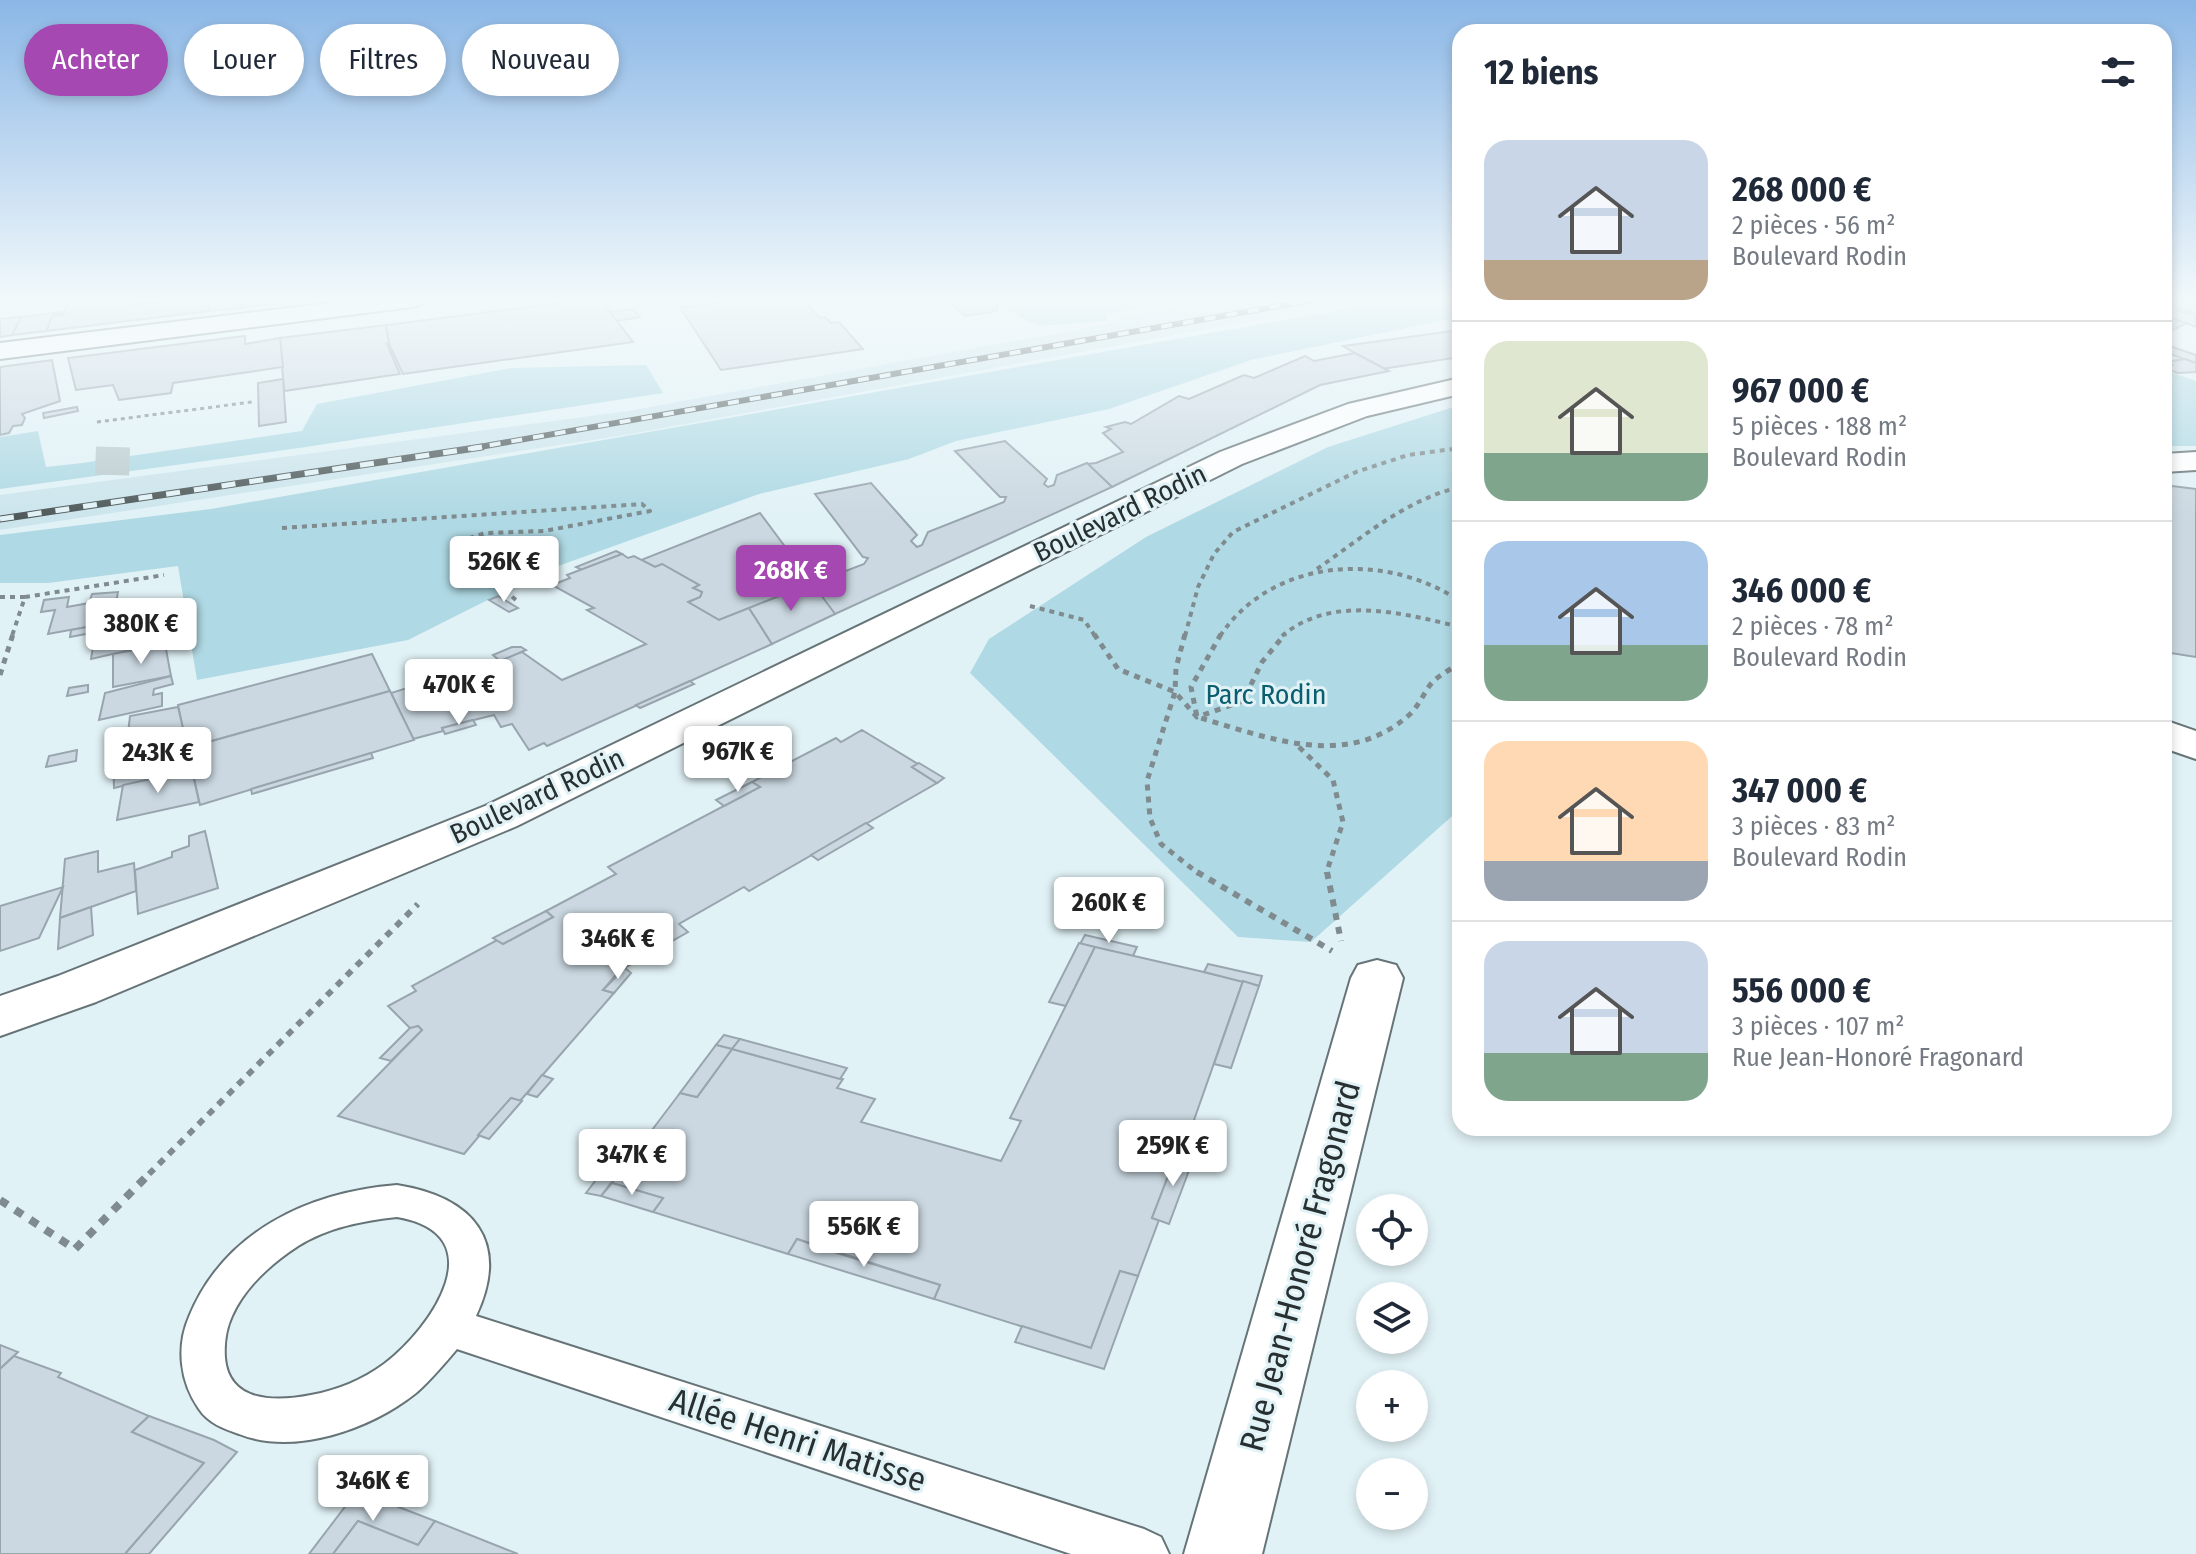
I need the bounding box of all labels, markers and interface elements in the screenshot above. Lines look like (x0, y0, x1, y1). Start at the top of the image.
chip: Acheter (24, 24, 168, 96)
chip: Louer (184, 24, 304, 96)
chip: Filtres (320, 24, 446, 96)
chip: Nouveau (462, 24, 619, 96)
icon: filters (2096, 50, 2140, 94)
text: 12 biens (1484, 52, 1598, 93)
text: 268 000 € (1732, 169, 1872, 210)
icon: home (1548, 172, 1644, 268)
text: 2 pièces · 56 m² (1732, 210, 1895, 241)
text: Boulevard Rodin (1732, 241, 1907, 272)
text: 967 000 € (1732, 370, 1869, 411)
icon: home (1548, 373, 1644, 469)
text: 5 pièces · 188 m² (1732, 411, 1907, 442)
text: Boulevard Rodin (1732, 442, 1907, 473)
street label: Boulevard Rodin (1028, 457, 1212, 569)
pin: 526K € (439, 536, 569, 604)
pin: 268K € (726, 545, 856, 613)
text: 526K € (468, 546, 540, 577)
text: 268K € (754, 555, 828, 586)
text: 346 000 € (1732, 570, 1871, 611)
icon: home (1548, 573, 1644, 669)
pin: 380K € (76, 598, 206, 666)
text: 380K € (104, 608, 178, 639)
text: 2 pièces · 78 m² (1732, 611, 1894, 642)
text: Boulevard Rodin (1732, 642, 1907, 673)
pin: 470K € (394, 659, 524, 727)
text: 470K € (423, 669, 495, 700)
park label: Parc Rodin (1206, 678, 1326, 711)
pin: 967K € (673, 726, 803, 794)
pin: 243K € (93, 727, 223, 795)
text: 967K € (702, 736, 774, 767)
text: 243K € (122, 737, 194, 768)
street label: Boulevard Rodin (445, 741, 629, 851)
text: 347 000 € (1732, 770, 1867, 811)
icon: home (1548, 773, 1644, 869)
text: 3 pièces · 83 m² (1732, 811, 1896, 842)
text: Boulevard Rodin (1732, 842, 1907, 873)
pin: 260K € (1044, 877, 1174, 945)
text: 260K € (1072, 887, 1146, 918)
pin: 346K € (553, 913, 683, 981)
text: 346K € (581, 923, 655, 954)
text: 556 000 € (1732, 970, 1871, 1011)
icon: home (1548, 973, 1644, 1069)
text: 3 pièces · 107 m² (1732, 1011, 1905, 1042)
text: Rue Jean-Honoré Fragonard (1732, 1042, 2024, 1073)
street label: Rue Jean-Honoré Fragonard (1231, 1076, 1369, 1456)
pin: 259K € (1108, 1120, 1238, 1188)
pin: 347K € (567, 1129, 697, 1197)
text: 259K € (1137, 1130, 1209, 1161)
text: 347K € (597, 1139, 667, 1170)
map controls (1356, 1194, 1428, 1530)
button: locate (1356, 1194, 1428, 1266)
pin: 556K € (799, 1201, 929, 1269)
text: 556K € (827, 1211, 901, 1242)
button: layers (1356, 1282, 1428, 1354)
button: + (1356, 1370, 1428, 1442)
street label: Allée Henri Matisse (665, 1379, 931, 1501)
pin: 346K € (308, 1455, 438, 1523)
button: − (1356, 1458, 1428, 1530)
text: 346K € (336, 1465, 410, 1496)

